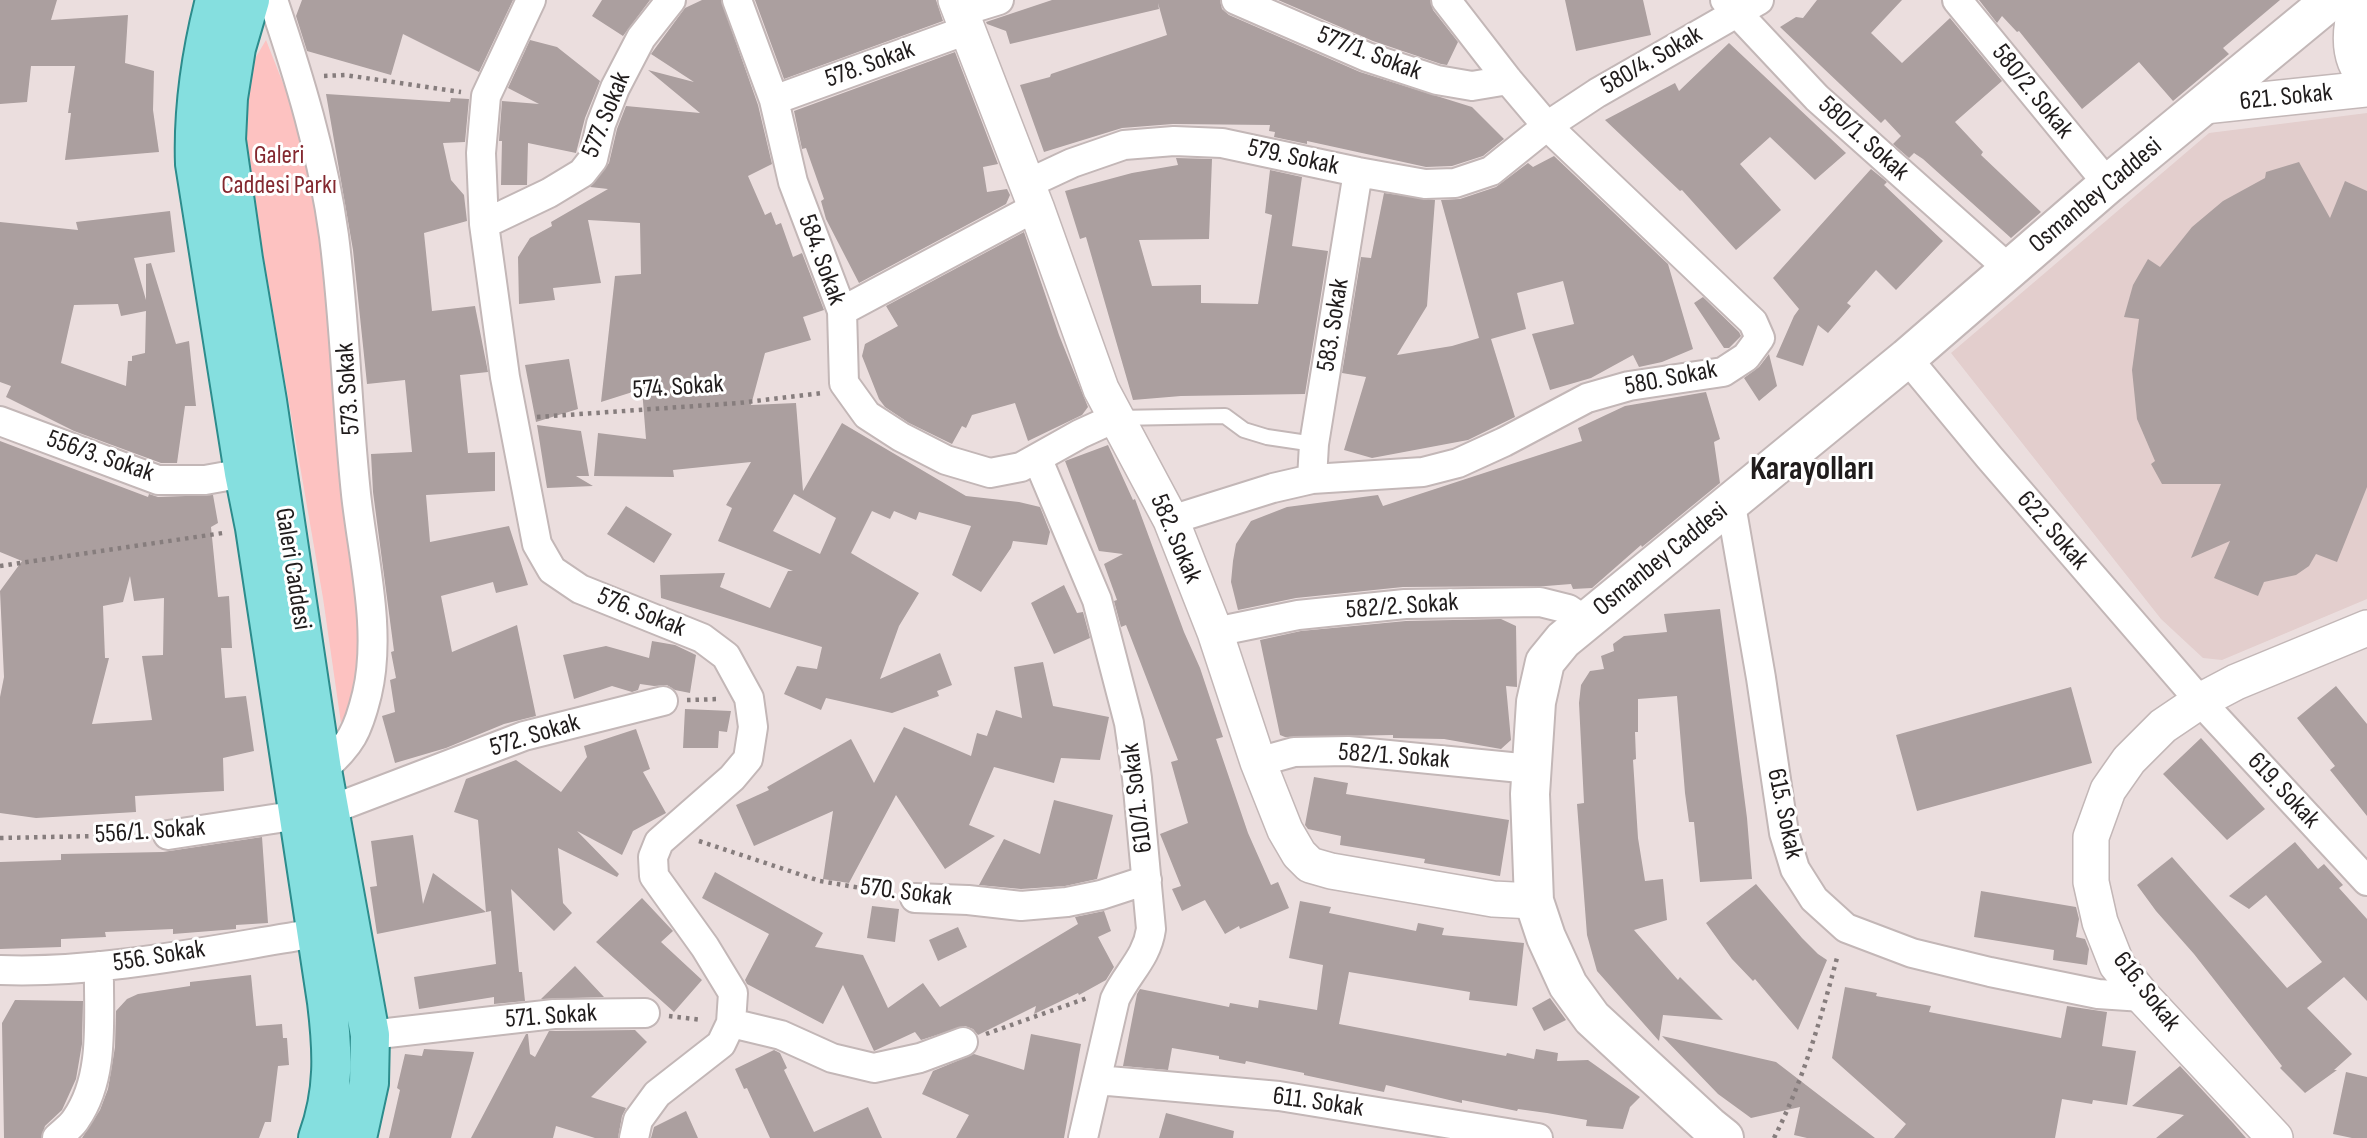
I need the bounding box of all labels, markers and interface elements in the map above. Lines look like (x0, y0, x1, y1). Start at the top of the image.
street label: 577/1. Sokak (1312, 20, 1426, 88)
street label: 580/4. Sokak (1596, 20, 1708, 102)
street label: 578. Sokak (821, 34, 919, 96)
street label: 580/2. Sokak (1984, 38, 2080, 146)
street label: 577. Sokak (576, 68, 638, 162)
street label: 621. Sokak (2238, 78, 2334, 118)
street label: 580/1. Sokak (1811, 90, 1915, 188)
street label: Osmanbey Caddesi (2023, 131, 2169, 261)
street label: 579. Sokak (1245, 133, 1341, 183)
park label: Galeri Caddesi Parkı (221, 140, 337, 202)
street label: 584. Sokak (790, 210, 852, 310)
street label: 583. Sokak (1311, 276, 1357, 374)
street label: 573. Sokak (330, 342, 368, 436)
street label: 580. Sokak (1622, 355, 1720, 403)
street label: 574. Sokak (631, 369, 725, 407)
street label: 556/3. Sokak (42, 424, 158, 490)
district label: Karayolları (1750, 451, 1874, 491)
street label: 622. Sokak (2009, 485, 2095, 577)
street label: 582. Sokak (1142, 490, 1208, 588)
street label: Osmanbey Caddesi (1588, 496, 1734, 624)
street label: Galeri Caddesi (267, 506, 317, 632)
street label: 576. Sokak (592, 581, 690, 645)
street label: 582/2. Sokak (1345, 588, 1459, 626)
street label: 572. Sokak (486, 708, 584, 764)
street label: 582/1. Sokak (1337, 738, 1451, 776)
street label: 610/1. Sokak (1116, 741, 1160, 855)
street label: 619. Sokak (2240, 747, 2326, 835)
street label: 615. Sokak (1759, 766, 1809, 862)
street label: 556/1. Sokak (94, 813, 206, 851)
street label: 570. Sokak (858, 872, 954, 914)
street label: 556. Sokak (111, 934, 207, 980)
street label: 616. Sokak (2105, 946, 2187, 1038)
street label: 571. Sokak (504, 998, 598, 1036)
street label: 611. Sokak (1271, 1081, 1365, 1125)

